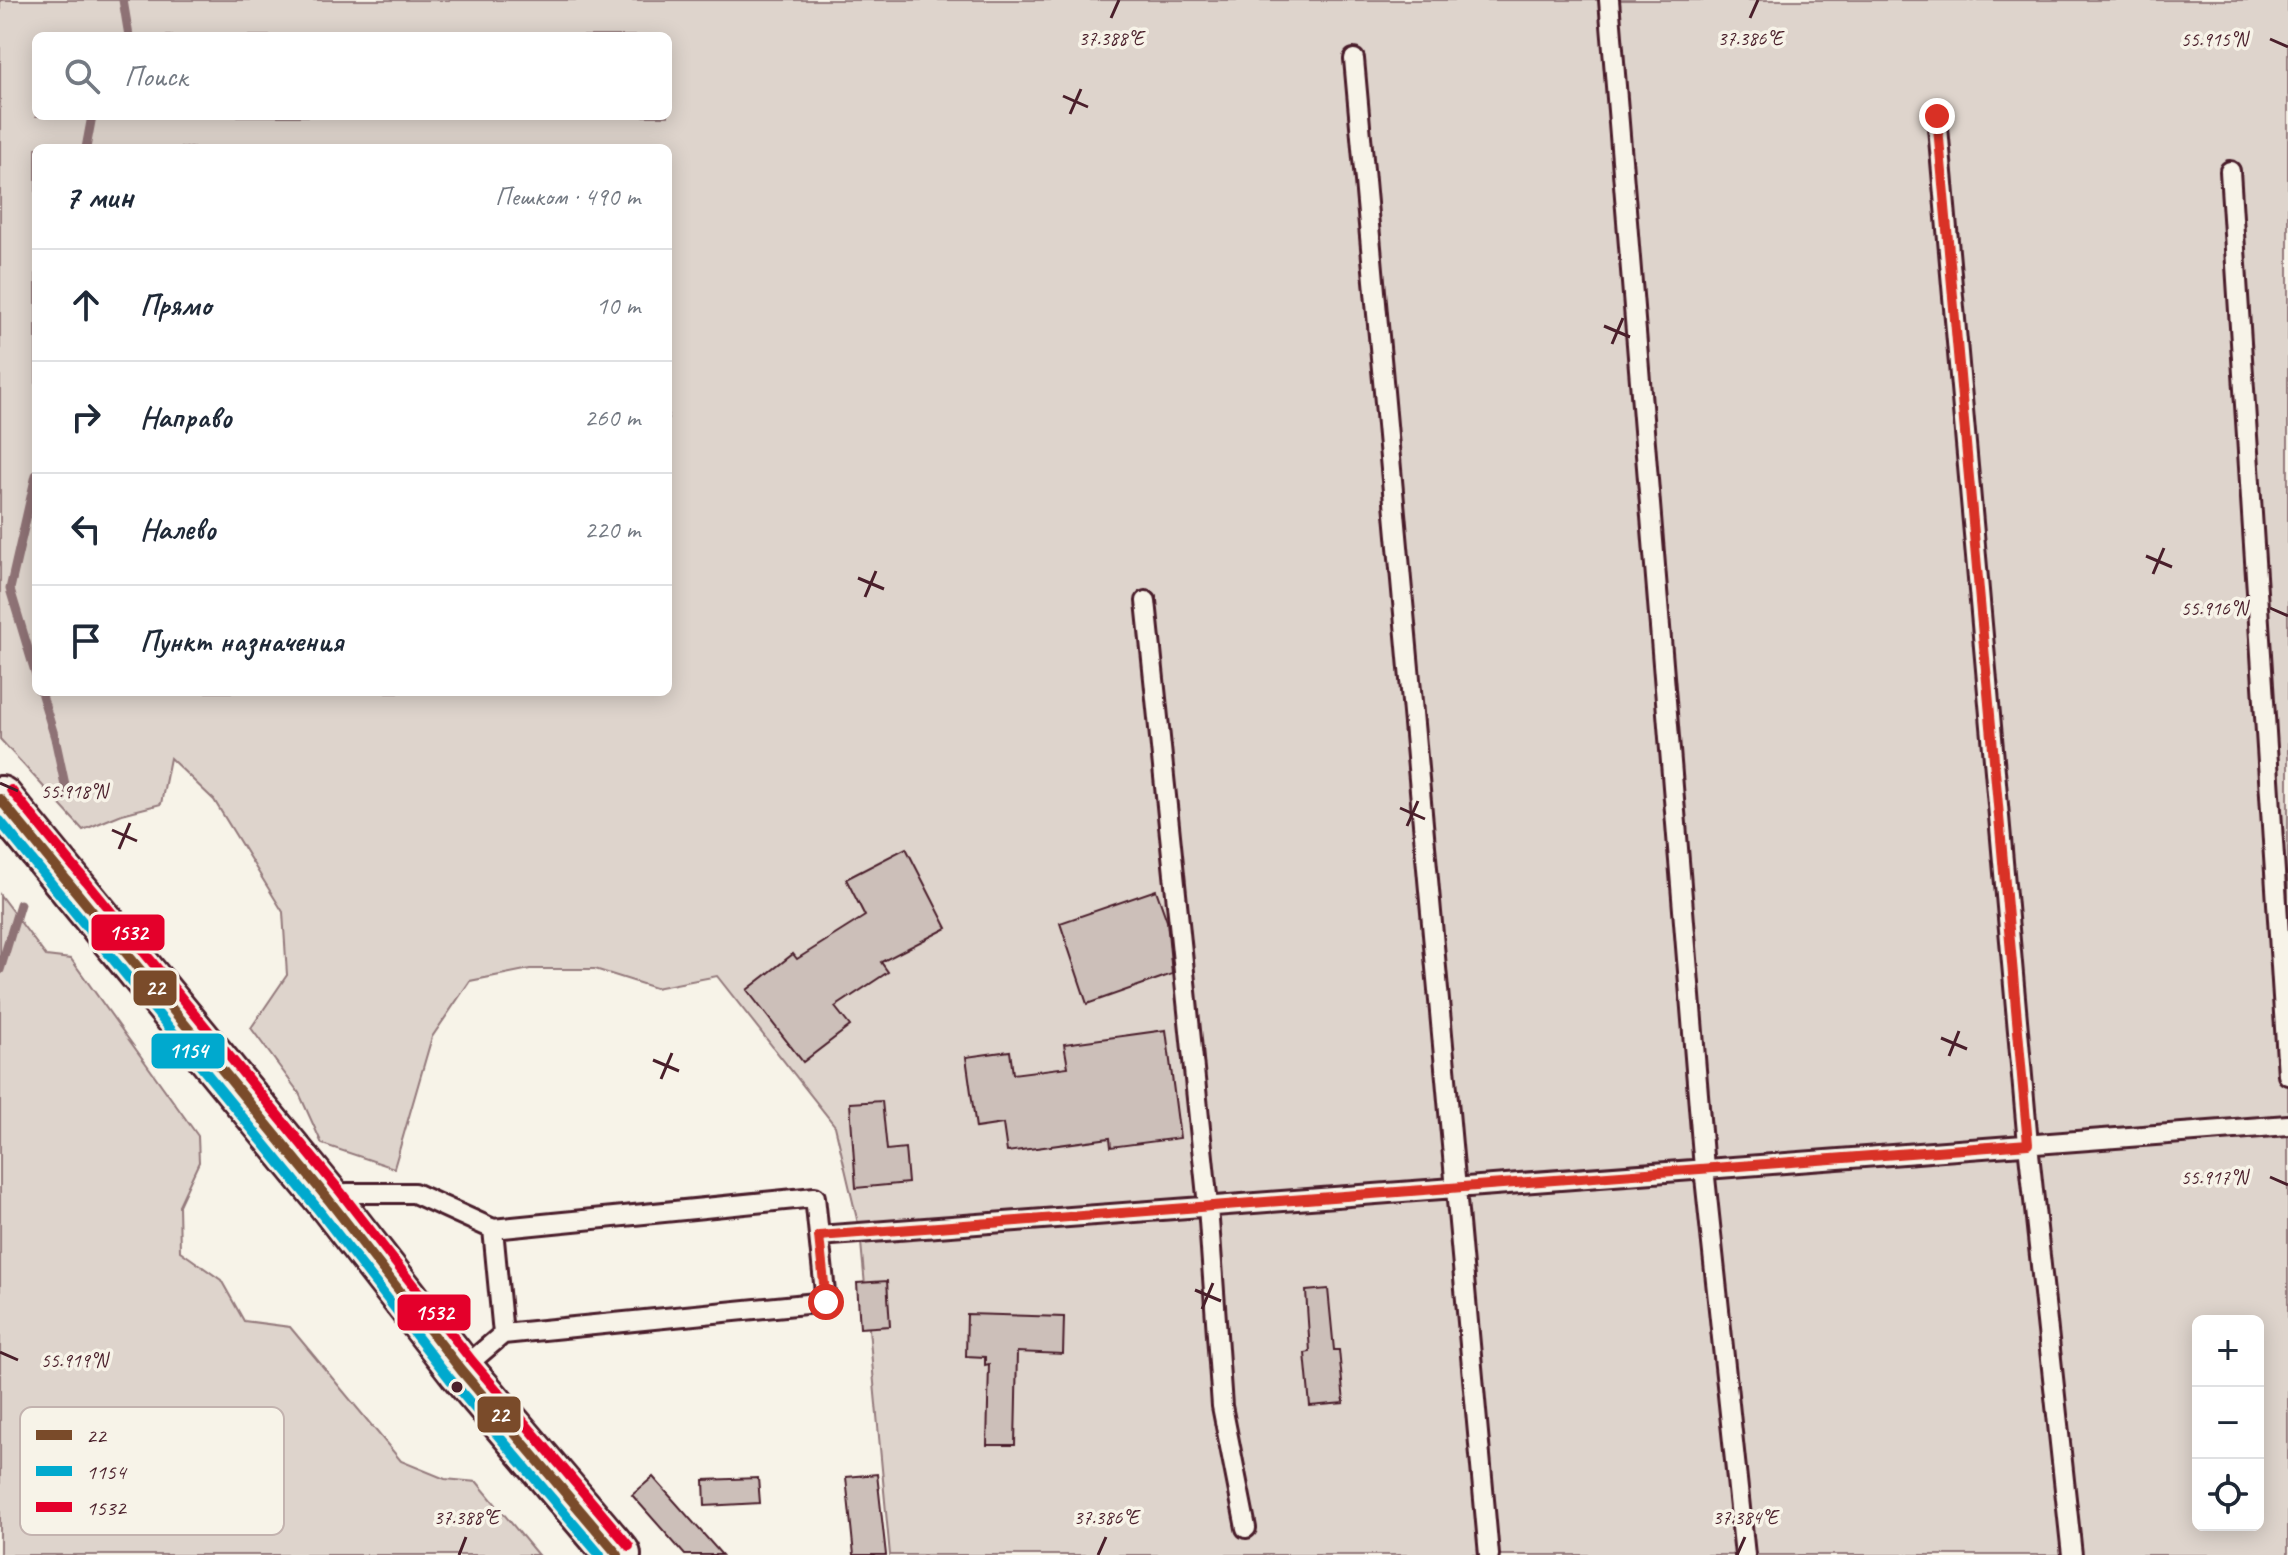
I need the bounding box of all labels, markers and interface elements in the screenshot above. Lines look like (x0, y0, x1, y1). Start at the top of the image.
text: 37.388°E (1078, 26, 1146, 51)
text: 37.386°E (1717, 26, 1785, 51)
text: 55.915°N (2181, 27, 2250, 52)
search box (32, 32, 672, 120)
icon: search (60, 54, 104, 98)
text: Поиск (124, 57, 187, 95)
route end (1919, 98, 1955, 134)
text: 7 мин (64, 175, 133, 218)
text: Пешком · 490 m (495, 180, 640, 213)
icon: ahead (64, 283, 108, 327)
text: Прямо (140, 286, 211, 324)
text: 10 m (596, 289, 640, 322)
icon: right (64, 395, 108, 439)
text: Направо (140, 398, 232, 436)
text: 260 m (584, 401, 640, 434)
icon: left (64, 507, 108, 551)
text: Налево (140, 510, 216, 548)
text: 220 m (584, 513, 640, 546)
text: 55.916°N (2181, 596, 2250, 621)
icon: arrive (64, 619, 108, 663)
text: Пункт назначения (140, 622, 343, 660)
text: 55.918°N (41, 779, 110, 804)
line badge: 1532 (90, 913, 166, 952)
text: 1532 (108, 919, 150, 947)
line badge: 22 (132, 969, 178, 1007)
text: 22 (145, 974, 167, 1002)
line badge: 1154 (150, 1032, 226, 1070)
text: 1154 (168, 1037, 211, 1065)
text: 55.917°N (2181, 1165, 2250, 1190)
route start (808, 1284, 844, 1320)
line badge: 1532 (396, 1293, 472, 1332)
text: 1532 (414, 1299, 456, 1327)
map controls (2192, 1315, 2264, 1531)
button: + (2192, 1315, 2264, 1387)
text: 55.919°N (41, 1348, 110, 1373)
unlabelled marker (449, 1379, 465, 1395)
button: − (2192, 1387, 2264, 1459)
line badge: 22 (476, 1395, 522, 1434)
text: 22 (489, 1401, 511, 1429)
legend (20, 1407, 284, 1535)
text: 22 (86, 1422, 108, 1450)
text: 1154 (86, 1458, 128, 1486)
button: locate (2192, 1459, 2264, 1531)
text: 1532 (86, 1494, 128, 1522)
text: 37.388°E (433, 1505, 501, 1530)
text: 37.386°E (1073, 1505, 1141, 1530)
text: 37.384°E (1712, 1505, 1780, 1530)

